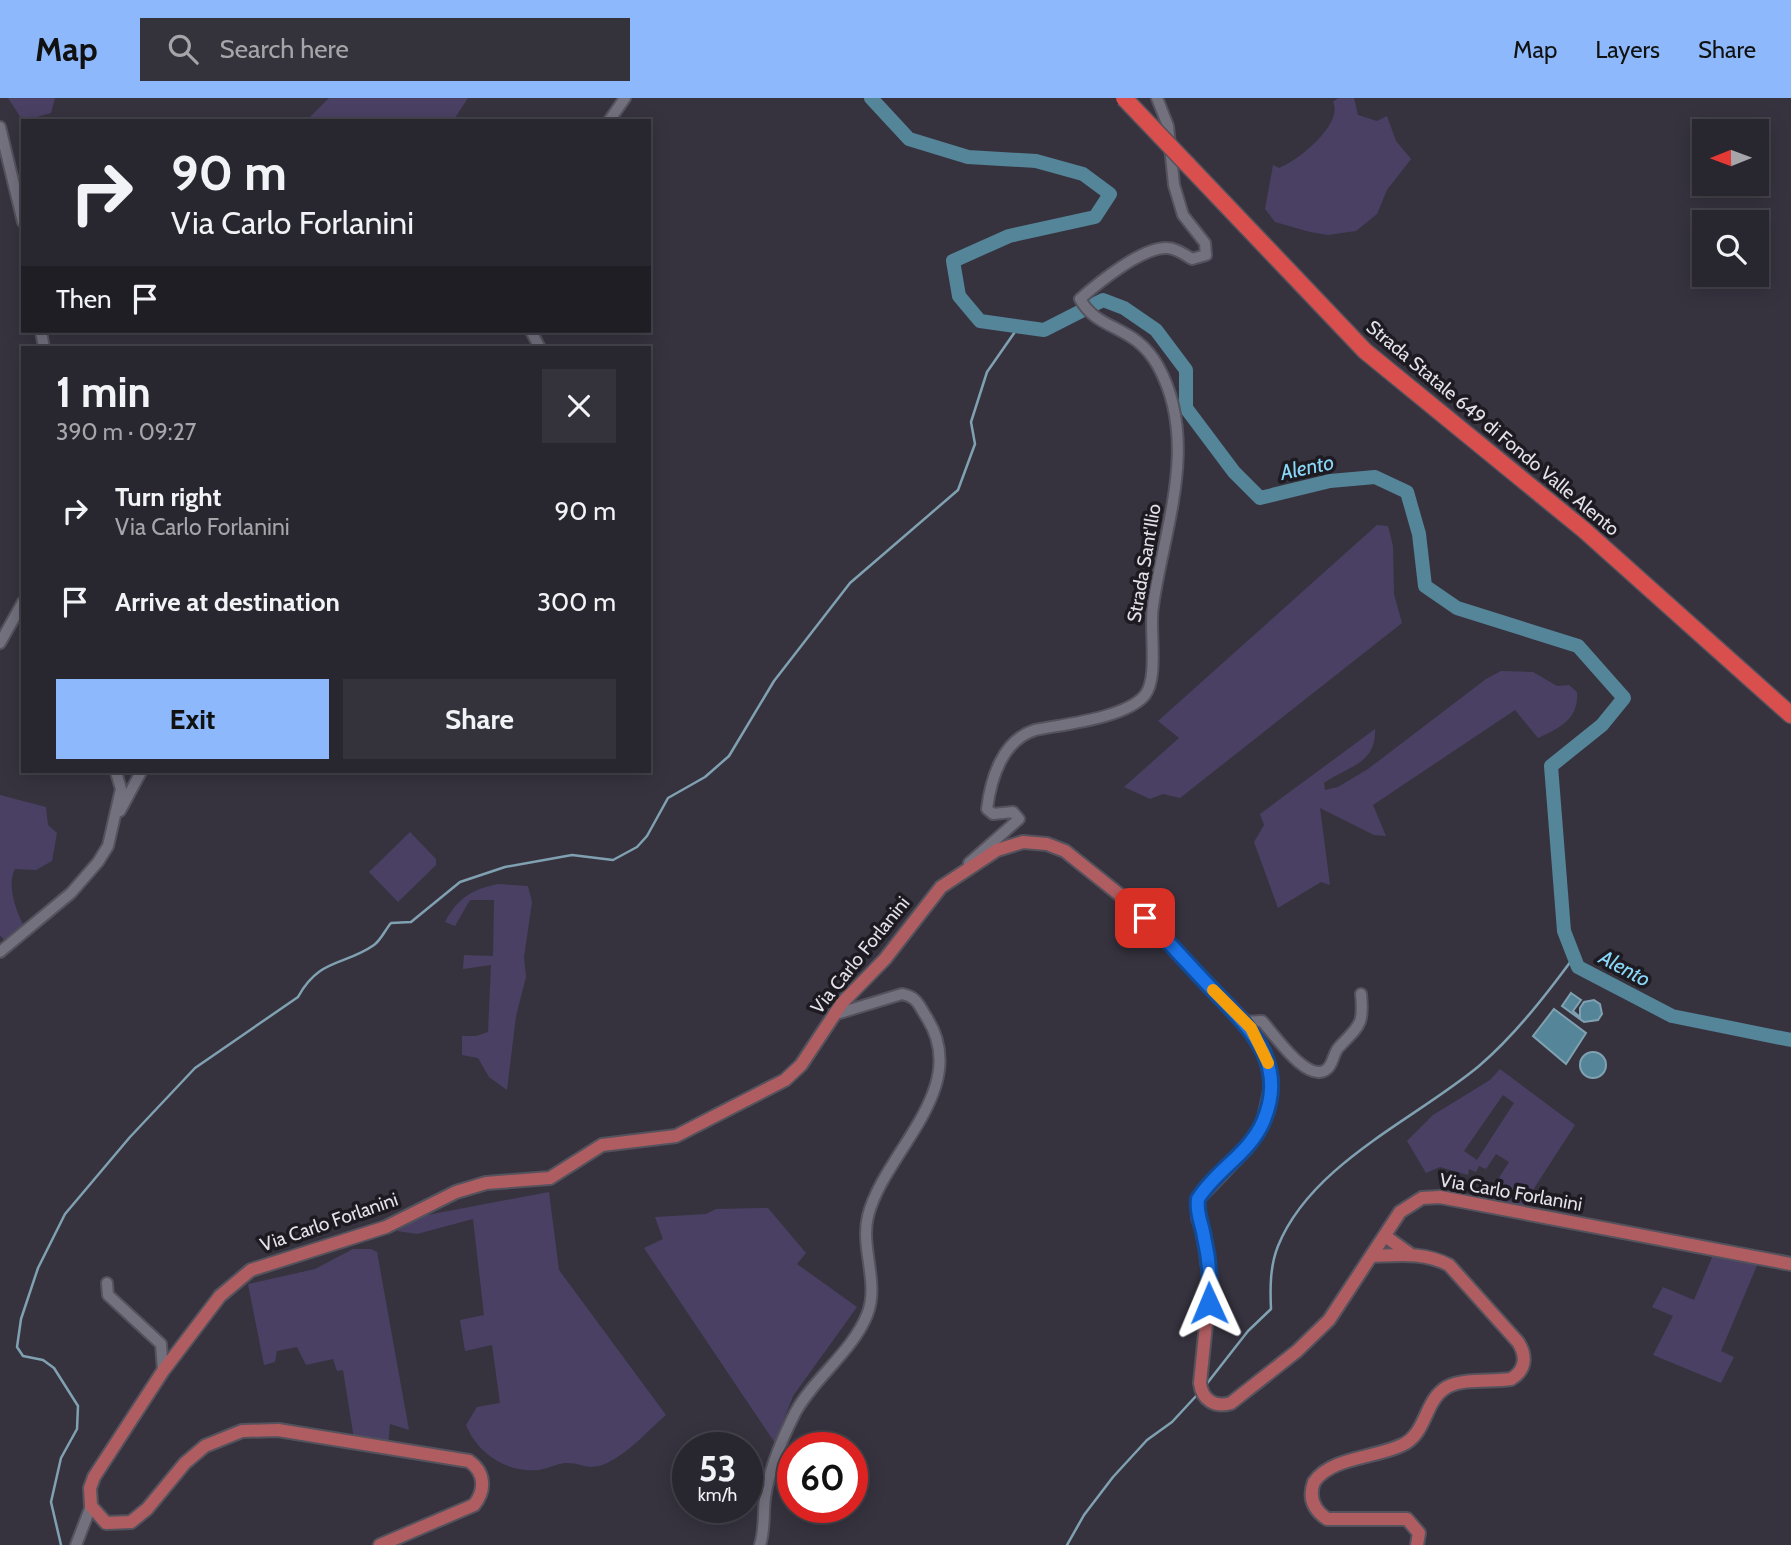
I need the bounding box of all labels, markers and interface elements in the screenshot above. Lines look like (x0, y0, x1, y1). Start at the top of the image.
search box (140, 18, 630, 81)
text: Map (35, 29, 98, 69)
icon: search (164, 30, 202, 68)
text: Search here (220, 33, 349, 65)
text: Map (1513, 35, 1557, 64)
text: Layers (1595, 35, 1660, 64)
text: Share (1698, 35, 1756, 64)
north arrow (1692, 119, 1769, 196)
map controls (1692, 119, 1769, 287)
text: 90 m (171, 143, 287, 202)
icon: right (56, 147, 147, 238)
text: Via Carlo Forlanini (171, 203, 414, 242)
button: search (1692, 210, 1769, 287)
icon: arrive (126, 280, 164, 318)
text: Then (56, 283, 112, 315)
street label: Strada Statale 649 di Fondo Valle Alento (1362, 315, 1624, 541)
text: 1 min (56, 366, 151, 418)
button: close (542, 369, 616, 443)
text: 390 m · 09:27 (56, 418, 196, 446)
water label: Alento (1277, 449, 1336, 485)
text: Turn right (115, 481, 221, 513)
icon: right (56, 492, 94, 530)
text: 90 m (554, 495, 616, 527)
street label: Strada Sant'Ilio (1122, 502, 1166, 624)
text: Via Carlo Forlanini (115, 513, 290, 541)
icon: arrive (56, 583, 94, 621)
text: Arrive at destination (115, 586, 340, 618)
text: 300 m (537, 586, 616, 618)
button: Exit (56, 679, 329, 759)
button: Share (343, 679, 616, 759)
pin (1115, 888, 1175, 948)
street label: Via Carlo Forlanini (806, 892, 914, 1018)
icon: arrive (1126, 899, 1164, 937)
water label: Alento (1594, 944, 1655, 992)
street label: Via Carlo Forlanini (1438, 1168, 1584, 1216)
street label: Via Carlo Forlanini (257, 1188, 401, 1256)
position arrow (1172, 1266, 1246, 1340)
speed limit sign: 60 (777, 1432, 868, 1523)
text: 53 (699, 1447, 736, 1490)
text: km/h (698, 1484, 737, 1506)

